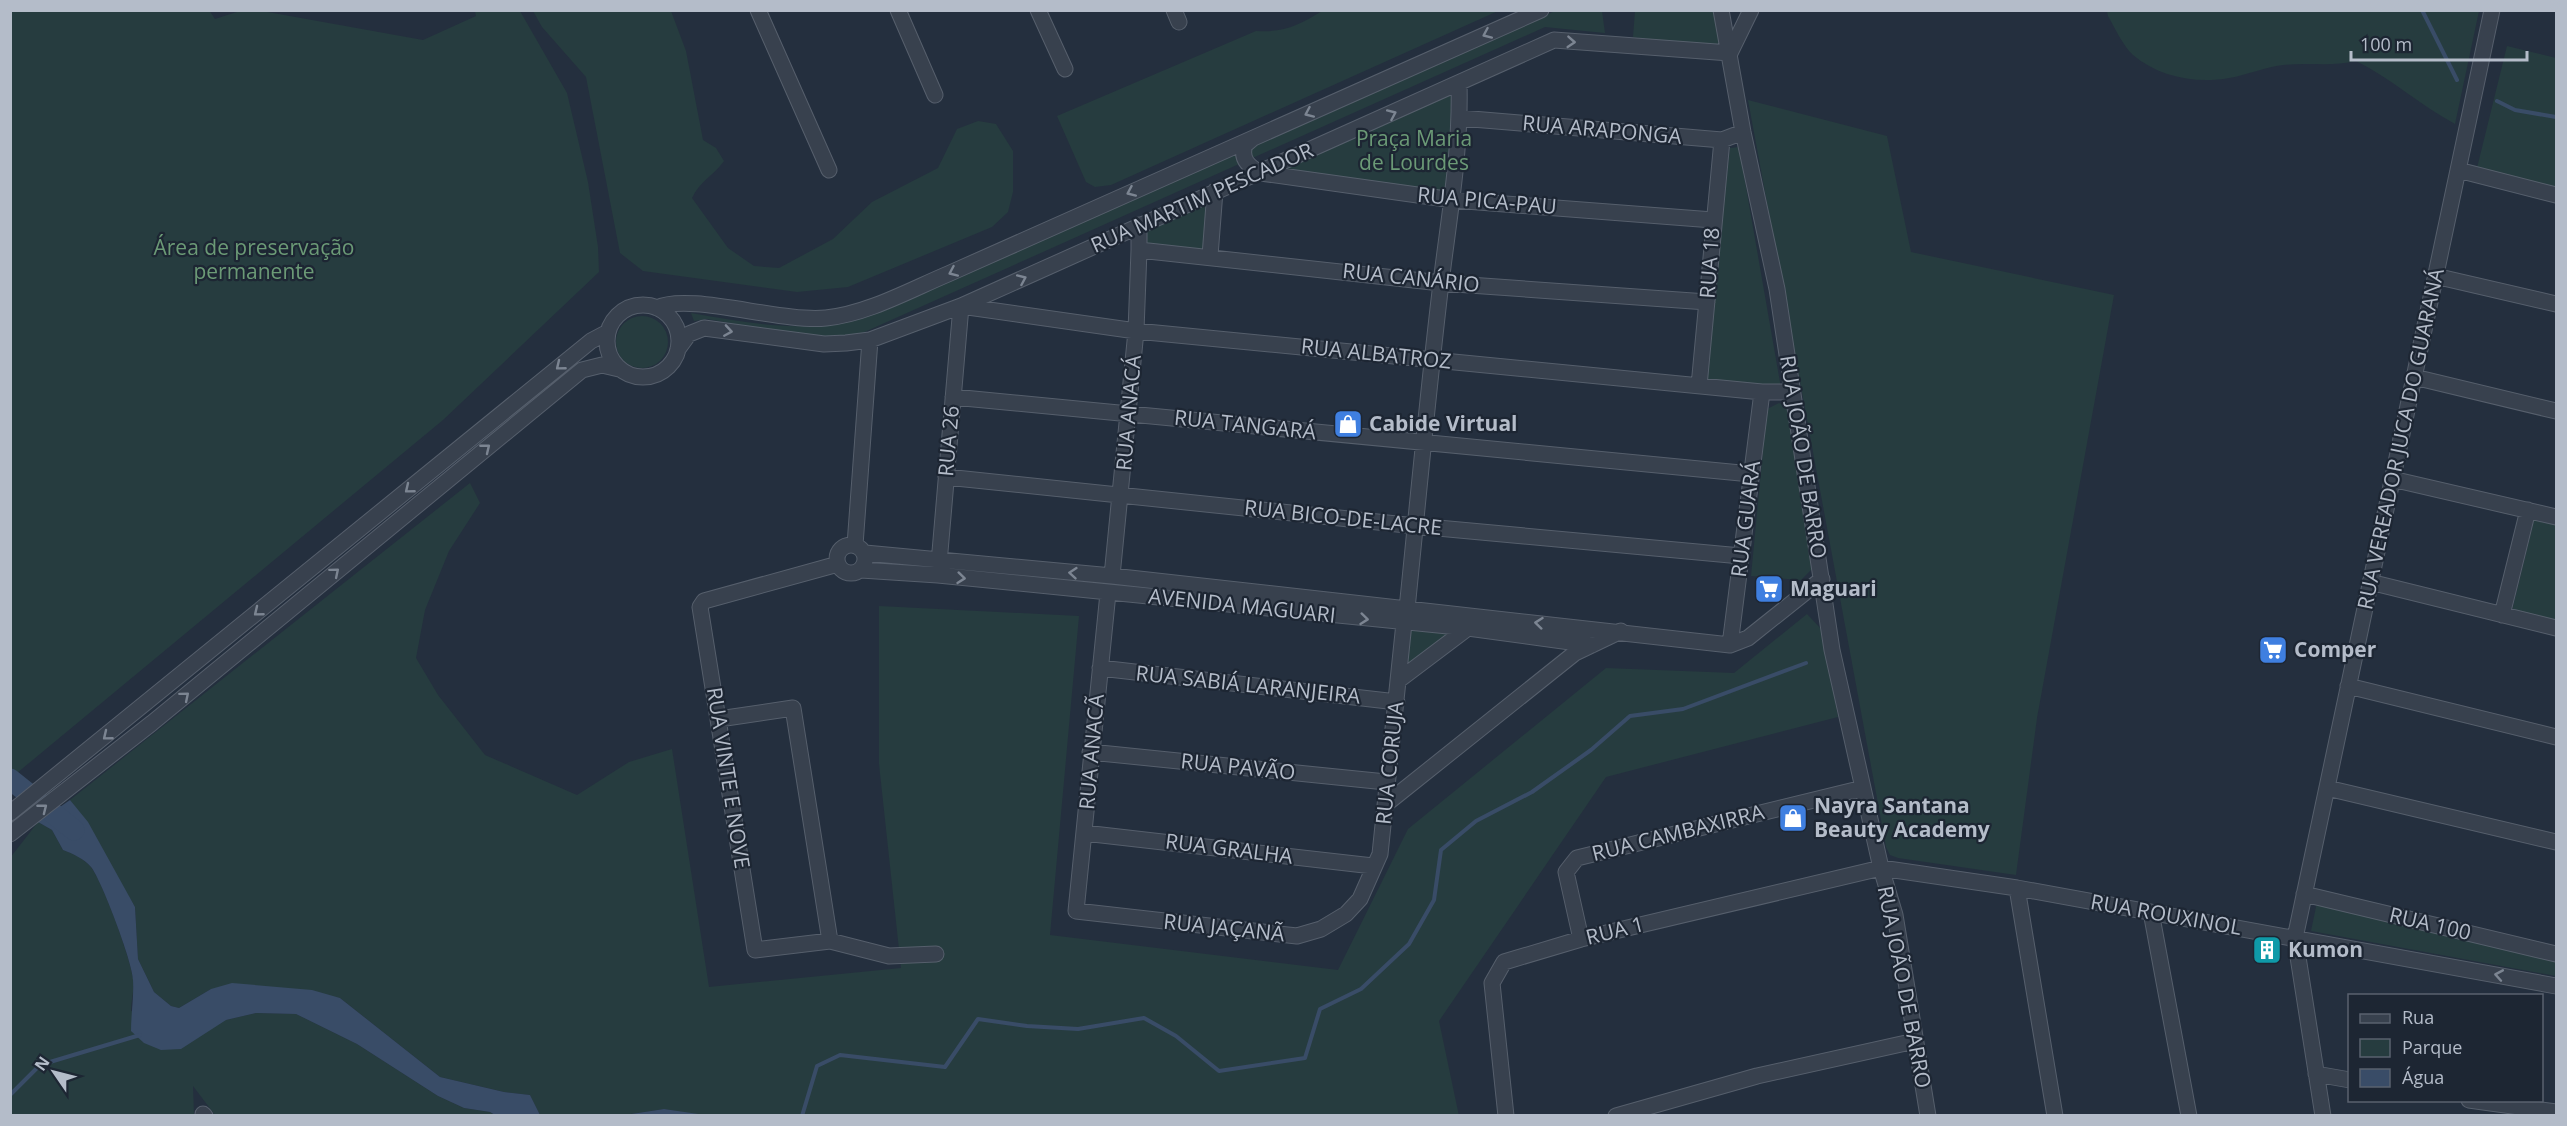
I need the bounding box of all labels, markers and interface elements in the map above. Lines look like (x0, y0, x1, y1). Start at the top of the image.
scale bar (2351, 24, 2526, 62)
one-way arrow (1483, 27, 1494, 39)
text: 100 m (2360, 32, 2412, 56)
one-way arrow (1566, 35, 1575, 48)
one-way arrow (1304, 106, 1315, 118)
street label: RUA ARAPONGA (1521, 108, 1684, 150)
one-way arrow (1385, 109, 1396, 121)
park label: Praça Maria de Lourdes (1356, 124, 1472, 176)
street label: RUA MARTIM PESCADOR (1086, 135, 1317, 259)
street label: RUA PICA-PAU (1416, 180, 1558, 220)
one-way arrow (1126, 185, 1137, 197)
street label: RUA 18 (1693, 227, 1725, 299)
park label: Área de preservação permanente (154, 233, 355, 285)
street label: RUA CANÁRIO (1341, 256, 1481, 298)
one-way arrow (948, 264, 959, 276)
street label: RUA VEREADOR JUCA DO GUARANÁ (2350, 265, 2450, 612)
one-way arrow (1015, 274, 1026, 286)
one-way arrow (723, 325, 732, 337)
street label: RUA ALBATROZ (1300, 331, 1453, 375)
street label: RUA ANACÁ (1109, 353, 1147, 472)
street label: RUA JOÃO DE BARRO (1774, 353, 1834, 561)
one-way arrow (556, 358, 567, 369)
street label: RUA TANGARÁ (1173, 403, 1318, 445)
street label: RUA 26 (931, 404, 965, 478)
shop icon: Cabide Virtual (1332, 408, 1364, 440)
place label: Cabide Virtual (1369, 409, 1518, 437)
one-way arrow (479, 445, 490, 456)
street label: RUA GUARÁ (1724, 458, 1766, 579)
one-way arrow (405, 482, 416, 493)
street label: RUA BICO-DE-LACRE (1243, 493, 1443, 541)
one-way arrow (1069, 567, 1078, 580)
one-way arrow (328, 568, 339, 579)
one-way arrow (956, 571, 965, 584)
supermarket icon: Maguari (1753, 573, 1785, 605)
place label: Maguari (1790, 574, 1877, 602)
street label: AVENIDA MAGUARI (1147, 581, 1337, 629)
one-way arrow (254, 605, 265, 616)
one-way arrow (1359, 612, 1368, 625)
one-way arrow (1534, 617, 1543, 630)
supermarket icon: Comper (2257, 634, 2289, 666)
place label: Comper (2294, 635, 2377, 663)
street label: RUA SABIÁ LARANJEIRA (1134, 658, 1362, 710)
street label: RUA VINTE E NOVE (701, 685, 757, 871)
one-way arrow (178, 692, 189, 703)
street label: RUA ANACÃ (1072, 692, 1110, 811)
street label: RUA CORUJA (1369, 699, 1409, 826)
one-way arrow (103, 728, 114, 739)
street label: RUA PAVÃO (1179, 746, 1297, 786)
place label: Nayra Santana Beauty Academy (1814, 791, 1990, 843)
street label: RUA CAMBAXIRRA (1589, 797, 1767, 867)
shop icon: Nayra Santana Beauty Academy (1777, 802, 1809, 834)
one-way arrow (36, 804, 47, 815)
street label: RUA GRALHA (1164, 826, 1295, 870)
street label: RUA JOÃO DE BARRO (1872, 883, 1938, 1090)
street label: RUA ROUXINOL (2089, 887, 2244, 941)
street label: RUA 100 (2387, 900, 2474, 946)
street label: RUA JAÇANÃ (1162, 907, 1287, 947)
street label: RUA 1 (1583, 909, 1647, 951)
building icon: Kumon (2251, 934, 2283, 966)
place label: Kumon (2288, 935, 2363, 963)
one-way arrow (2494, 969, 2504, 982)
legend (2348, 994, 2543, 1102)
text: Rua (2402, 1005, 2434, 1029)
text: Parque (2402, 1035, 2462, 1059)
north arrow (24, 1042, 84, 1102)
text: N (29, 1052, 54, 1075)
text: Água (2402, 1065, 2444, 1089)

